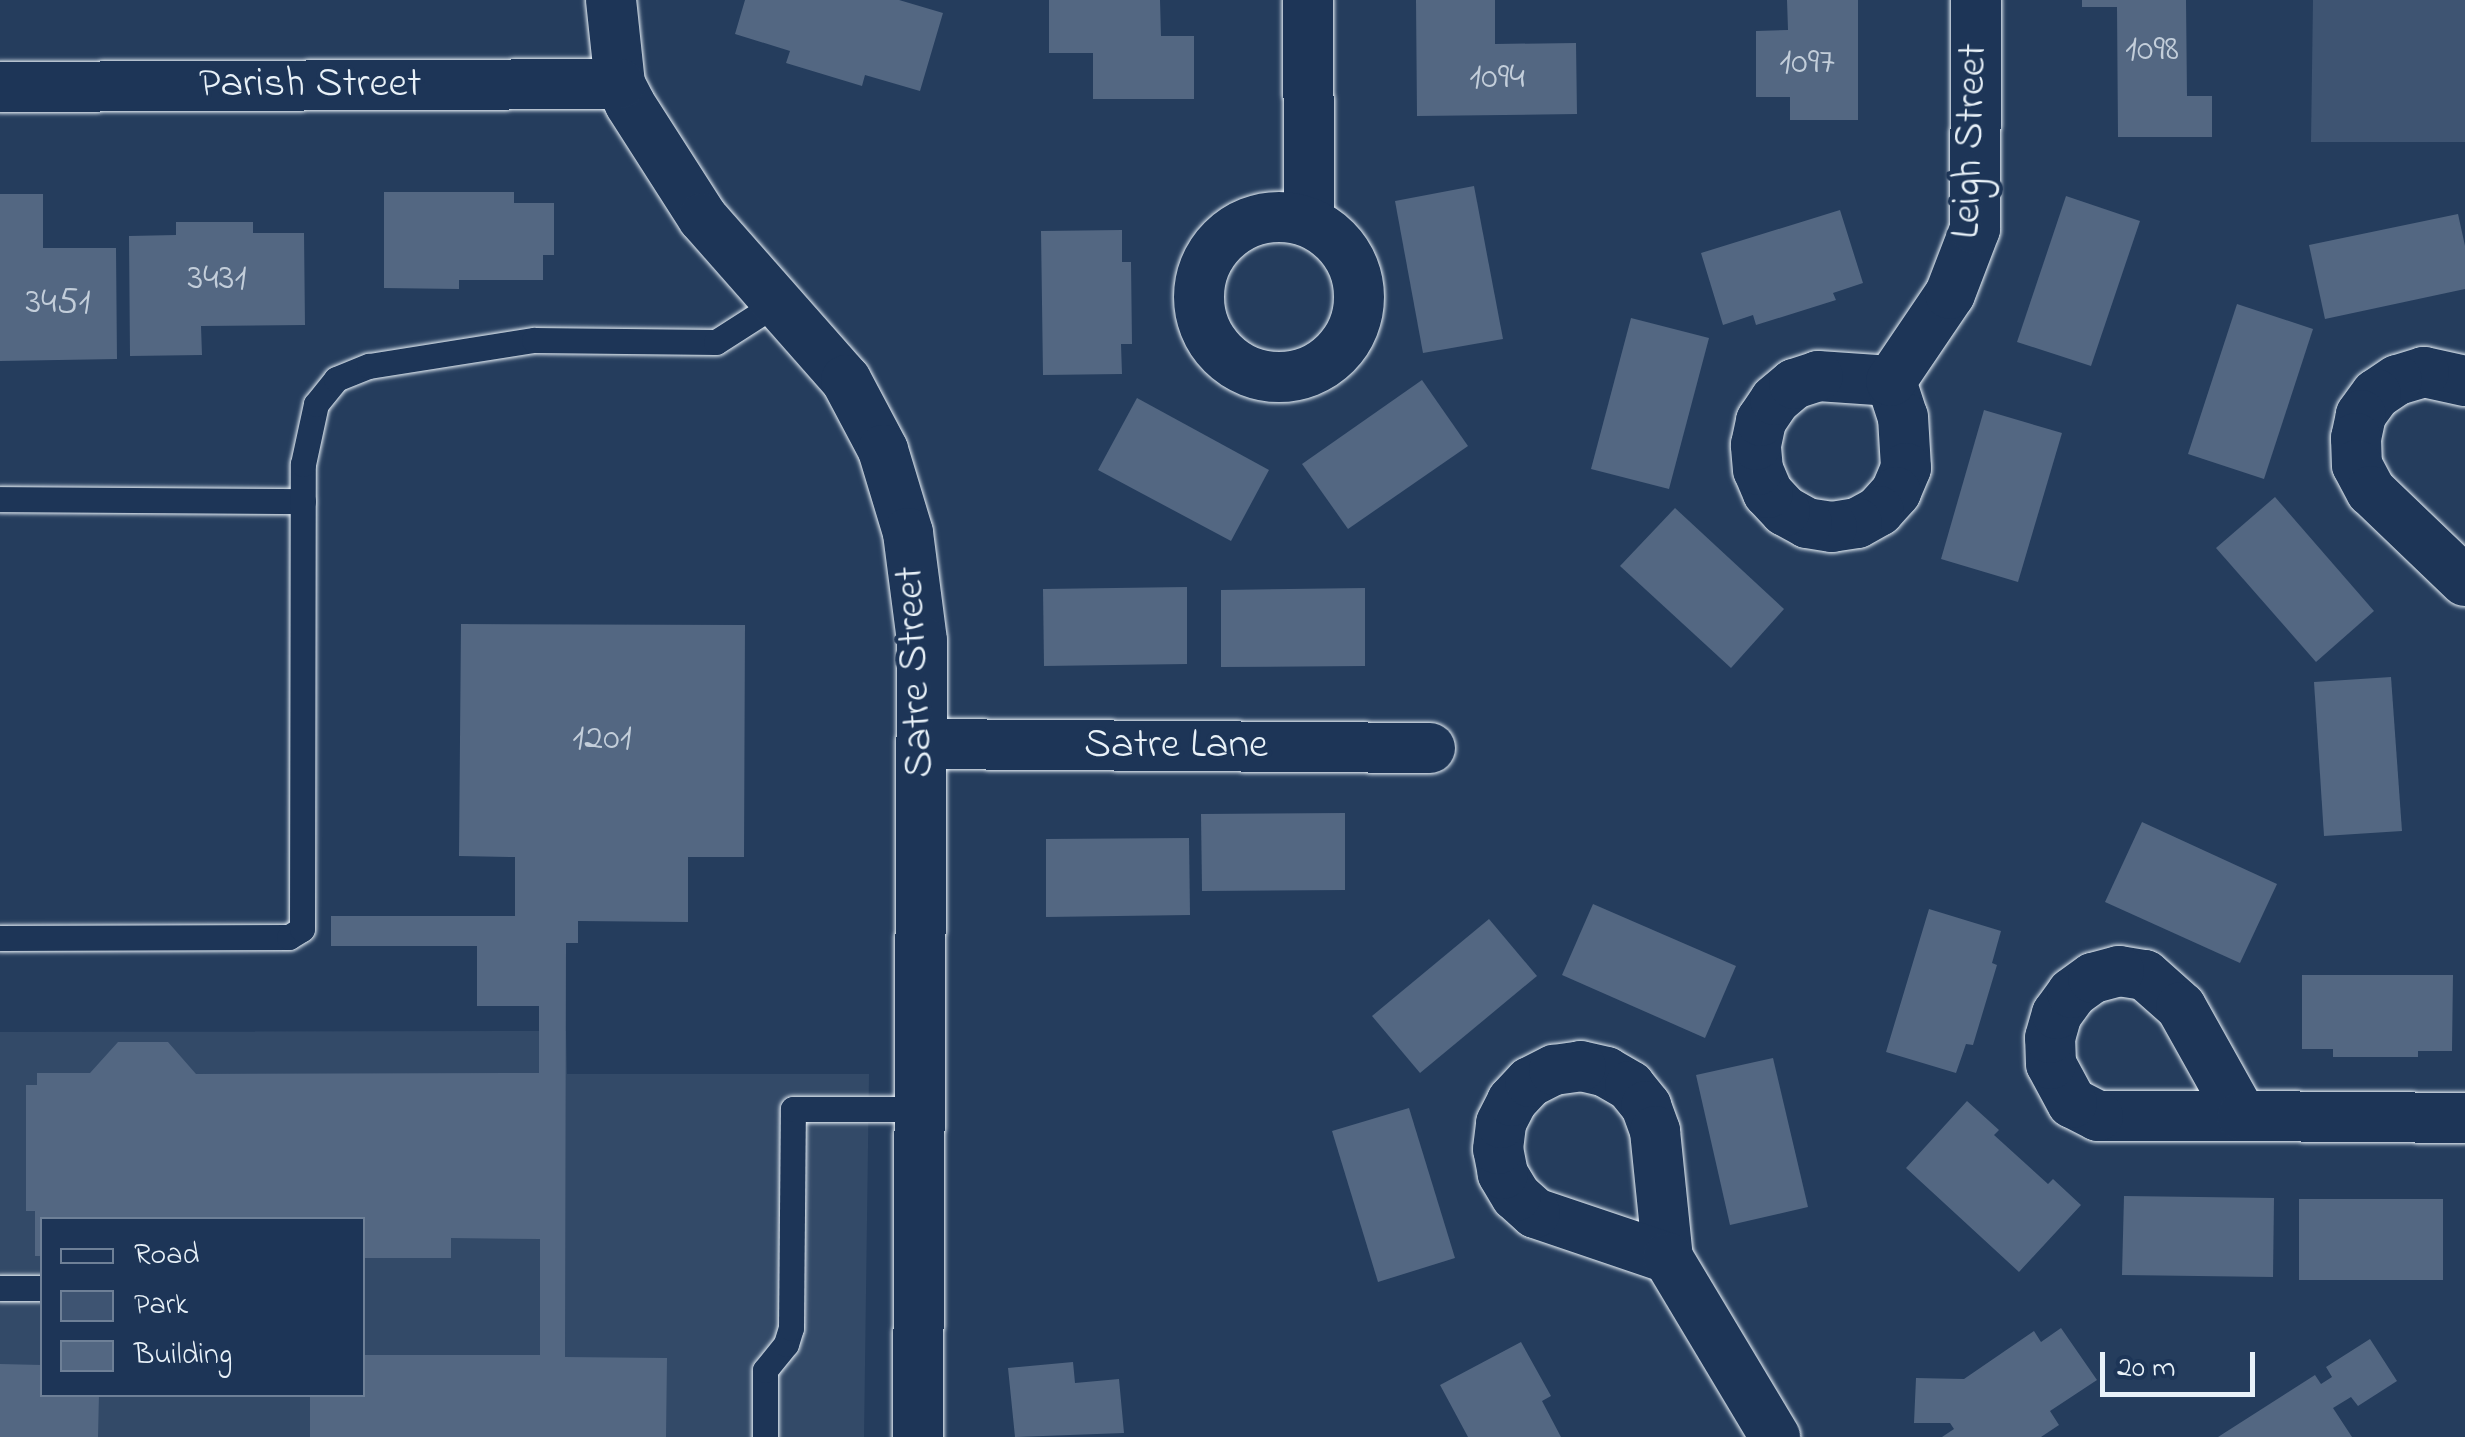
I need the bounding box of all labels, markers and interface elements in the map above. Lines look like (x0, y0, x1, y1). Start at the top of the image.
house number: 1098 (2125, 28, 2179, 74)
house number: 1097 (1779, 41, 1835, 87)
street label: Leigh Street (1942, 42, 2000, 240)
house number: 1094 (1469, 56, 1525, 102)
street label: Parish Street (199, 60, 421, 110)
house number: 3431 (187, 257, 247, 303)
house number: 3451 (25, 281, 91, 327)
street label: Satre Street (885, 565, 947, 779)
house number: 1201 (572, 717, 632, 763)
street label: Satre Lane (1084, 721, 1268, 771)
legend (40, 1217, 365, 1397)
text: Road (134, 1234, 199, 1278)
text: Park (134, 1284, 188, 1328)
scale bar (2105, 1332, 2260, 1394)
text: Building (134, 1334, 232, 1378)
text: 20 m (2117, 1347, 2176, 1391)

